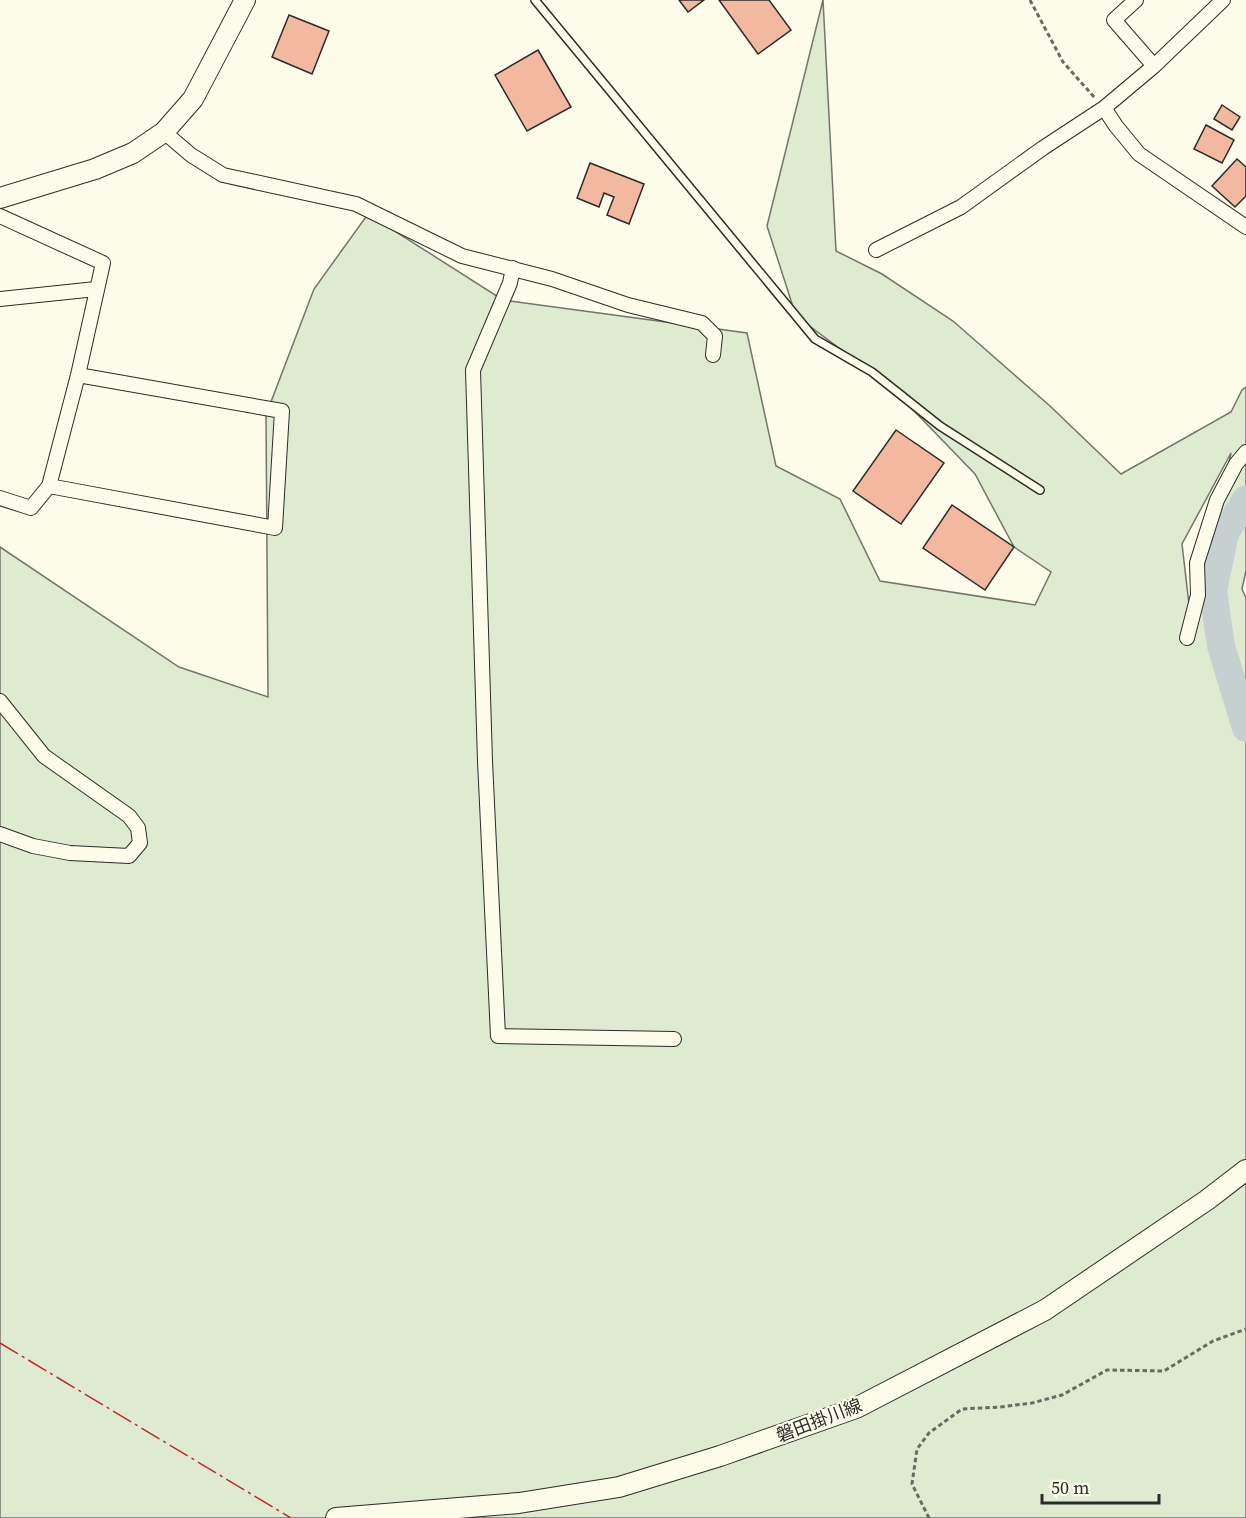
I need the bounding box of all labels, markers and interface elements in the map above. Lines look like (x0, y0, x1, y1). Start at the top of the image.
street label: 磐田掛川線 (773, 1392, 865, 1448)
scale bar (1042, 1467, 1159, 1505)
text: 50 m (1051, 1475, 1089, 1500)

